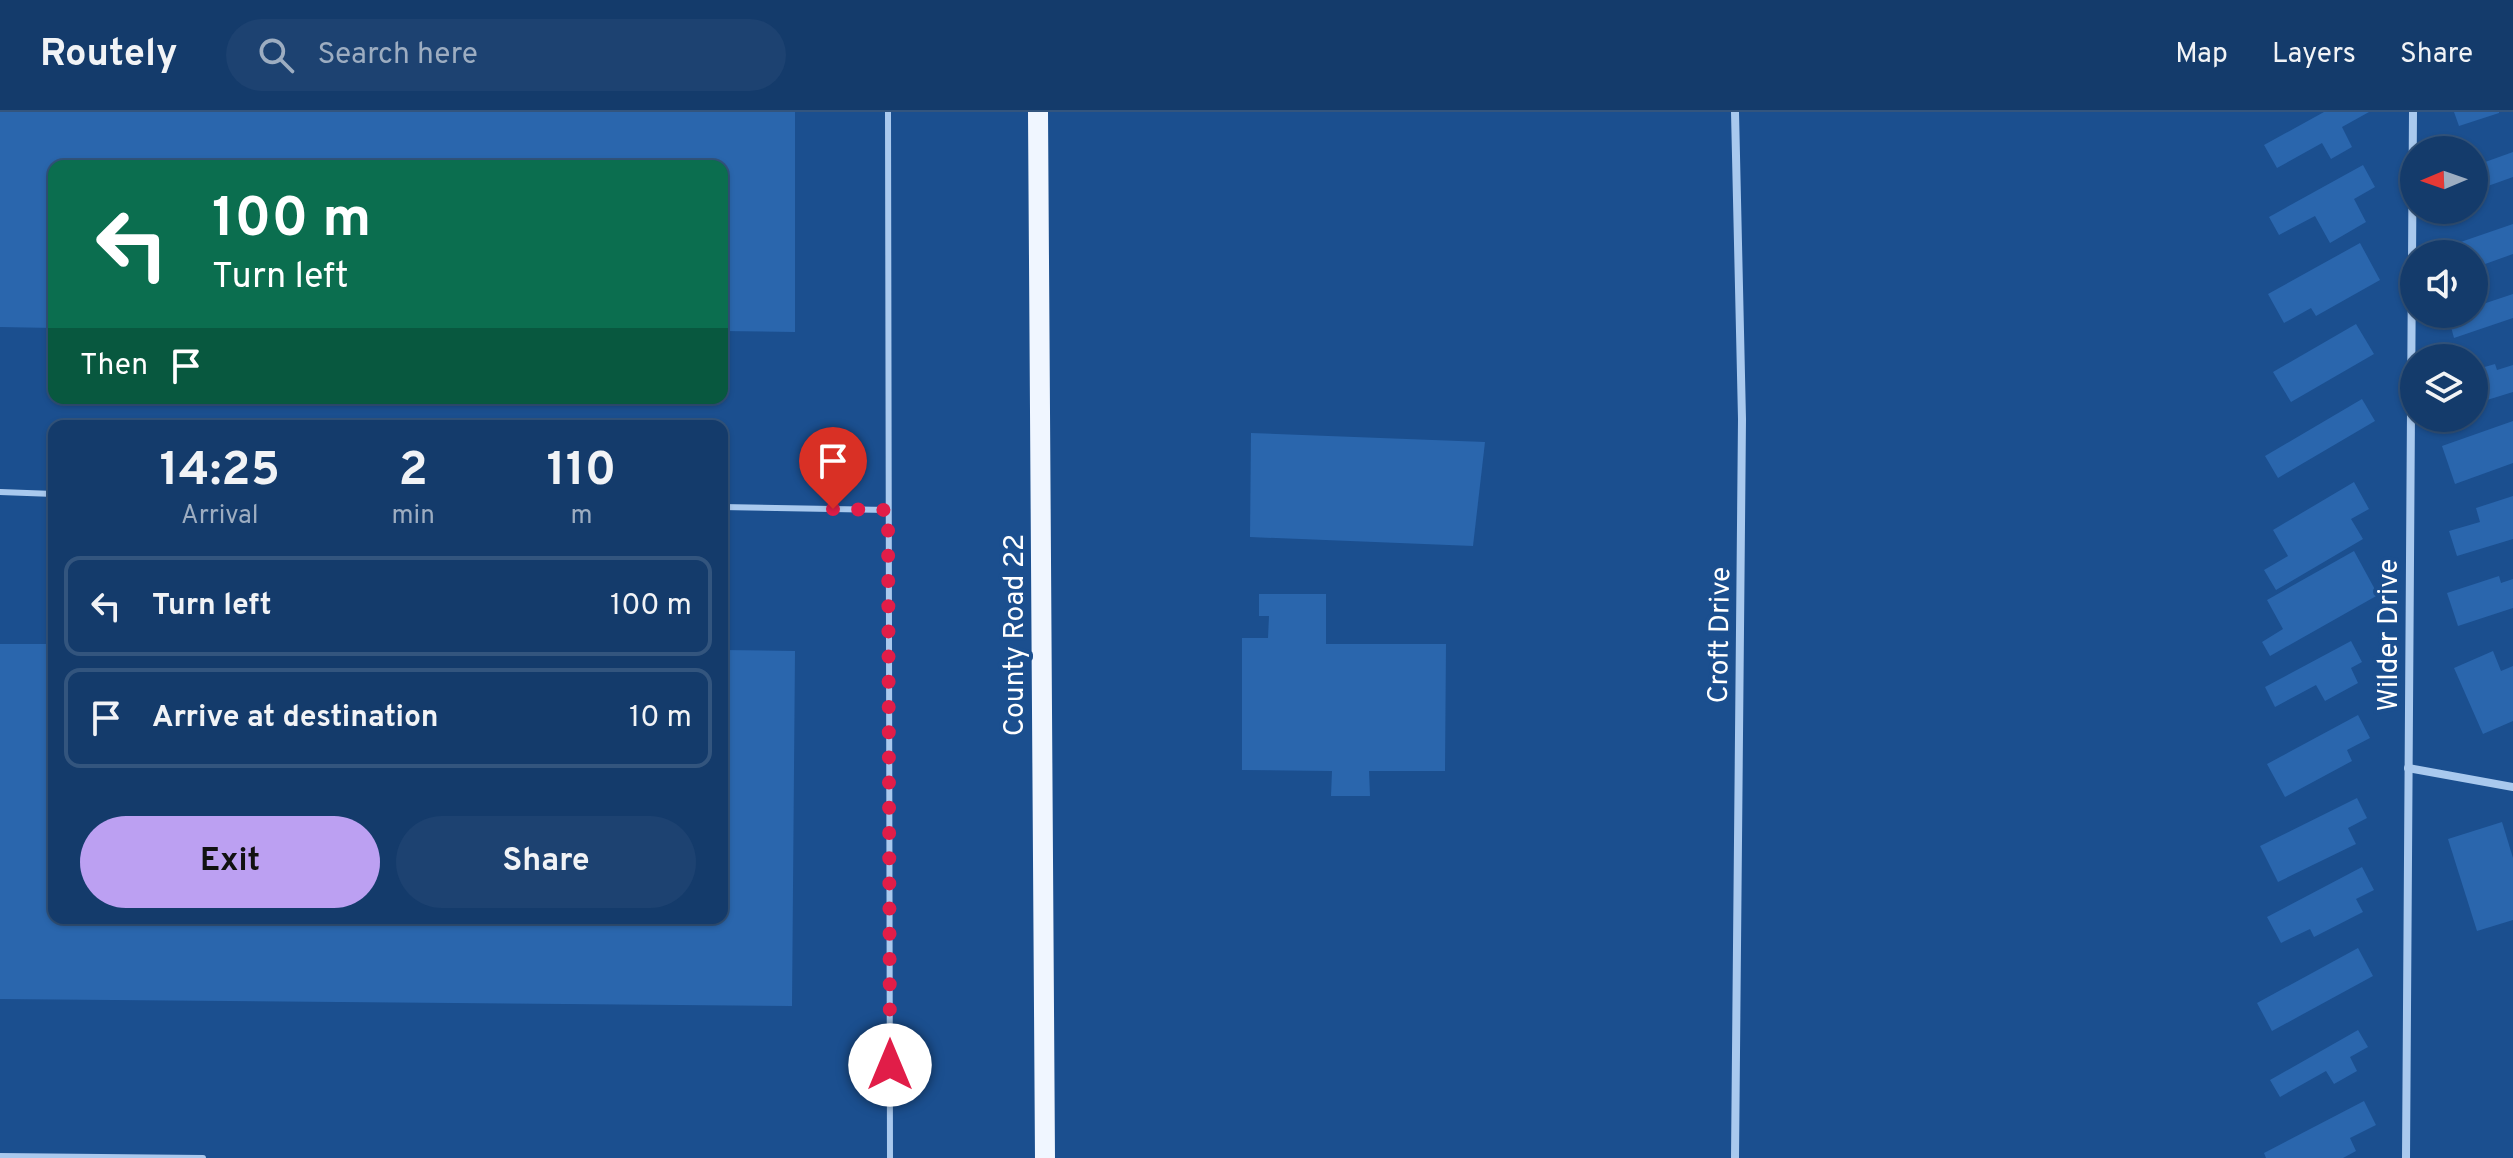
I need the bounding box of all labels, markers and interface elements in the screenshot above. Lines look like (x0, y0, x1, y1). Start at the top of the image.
search box (226, 19, 786, 91)
text: Routely (40, 31, 178, 80)
icon: search (254, 33, 298, 77)
text: Search here (318, 37, 478, 74)
text: Map (2175, 37, 2228, 73)
text: Layers (2272, 37, 2356, 73)
text: Share (2400, 37, 2473, 73)
north arrow (2400, 136, 2488, 224)
map controls (2400, 136, 2488, 432)
text: 100 m (212, 186, 371, 256)
icon: left (80, 192, 184, 296)
button: sound (2400, 240, 2488, 328)
text: Turn left (212, 255, 349, 301)
icon: arrive (164, 344, 208, 388)
button: layers (2400, 344, 2488, 432)
text: Then (80, 348, 148, 385)
pin (799, 427, 867, 509)
icon: arrive (811, 439, 855, 483)
text: 14:25 (160, 442, 280, 502)
text: 2 (399, 442, 428, 502)
text: 110 (546, 442, 616, 502)
text: Arrival (181, 500, 259, 533)
text: min (392, 500, 435, 533)
text: m (570, 500, 592, 533)
street label: County Road 22 (998, 534, 1034, 736)
street label: Wilder Drive (2372, 559, 2408, 711)
street label: Croft Drive (1702, 566, 1740, 704)
icon: left (84, 584, 128, 628)
text: Turn left (152, 588, 272, 625)
text: 100 m (610, 588, 692, 625)
icon: arrive (84, 696, 128, 740)
text: Arrive at destination (152, 700, 438, 737)
text: 10 m (629, 700, 692, 737)
button: Exit (80, 816, 380, 908)
button: Share (396, 816, 696, 908)
position arrow (848, 1023, 932, 1107)

